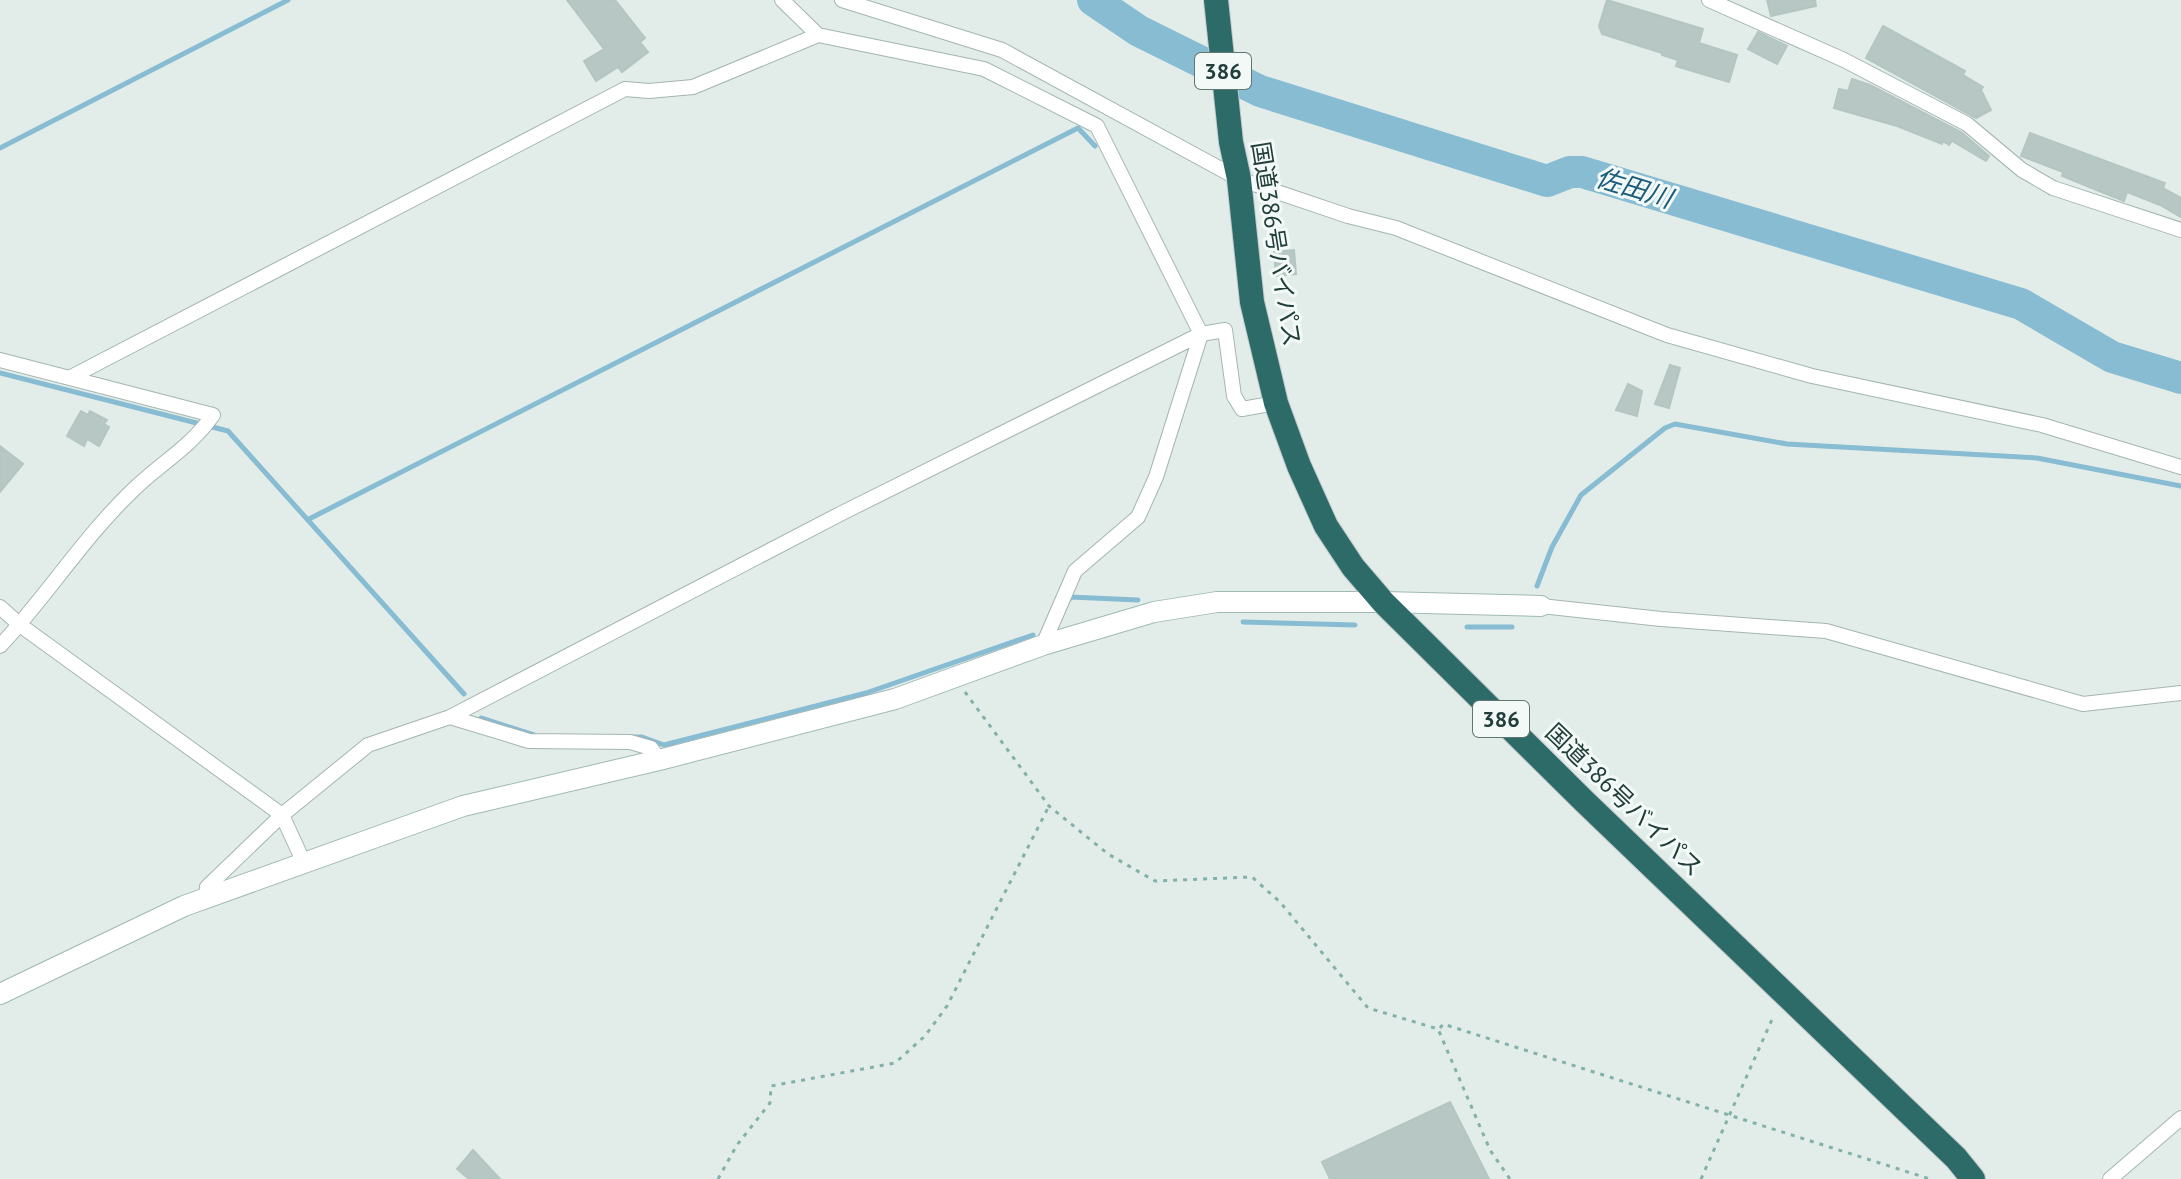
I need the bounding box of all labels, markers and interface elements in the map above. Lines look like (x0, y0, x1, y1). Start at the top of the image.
road number: 386 (1195, 53, 1251, 89)
street label: 国道386号バイパス (1245, 139, 1308, 348)
water label: 佐田川 (1592, 160, 1679, 216)
road number: 386 (1473, 701, 1529, 737)
street label: 国道386号バイパス (1539, 717, 1709, 883)

